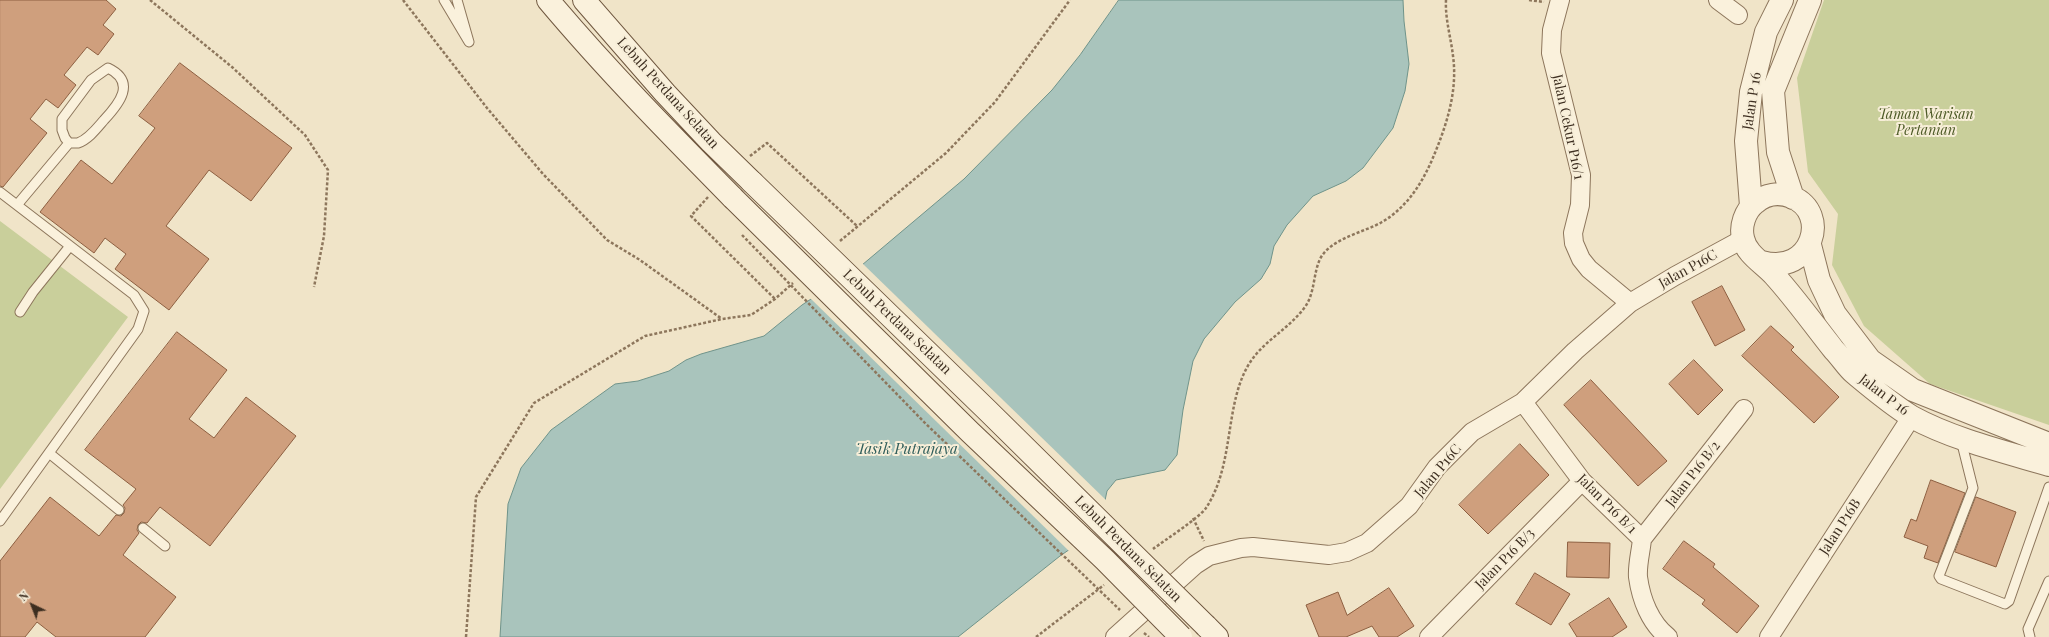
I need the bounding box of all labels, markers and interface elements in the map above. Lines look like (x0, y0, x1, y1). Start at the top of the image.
street label: Lebuh Perdana Selatan (614, 34, 722, 152)
street label: Jalan P 16 (1739, 71, 1765, 131)
street label: Jalan Cekur P16/1 (1549, 73, 1587, 181)
park label: Taman Warisan Pertanian (1878, 107, 1974, 140)
street label: Jalan P16C (1656, 246, 1720, 292)
street label: Lebuh Perdana Selatan (839, 266, 955, 378)
street label: Jalan P 16 (1856, 371, 1912, 419)
street label: Jalan P16 B/2 (1662, 438, 1724, 510)
water label: Tasik Putrajaya (856, 440, 958, 458)
street label: Jalan P16C (1411, 441, 1465, 501)
street label: Jalan P16 B/1 (1574, 471, 1640, 537)
street label: Lebuh Perdana Selatan (1071, 492, 1185, 606)
street label: Jalan P16B (1816, 496, 1864, 558)
street label: Jalan P16 B/3 (1472, 525, 1538, 593)
north arrow (12, 585, 52, 625)
text: N (15, 588, 31, 604)

